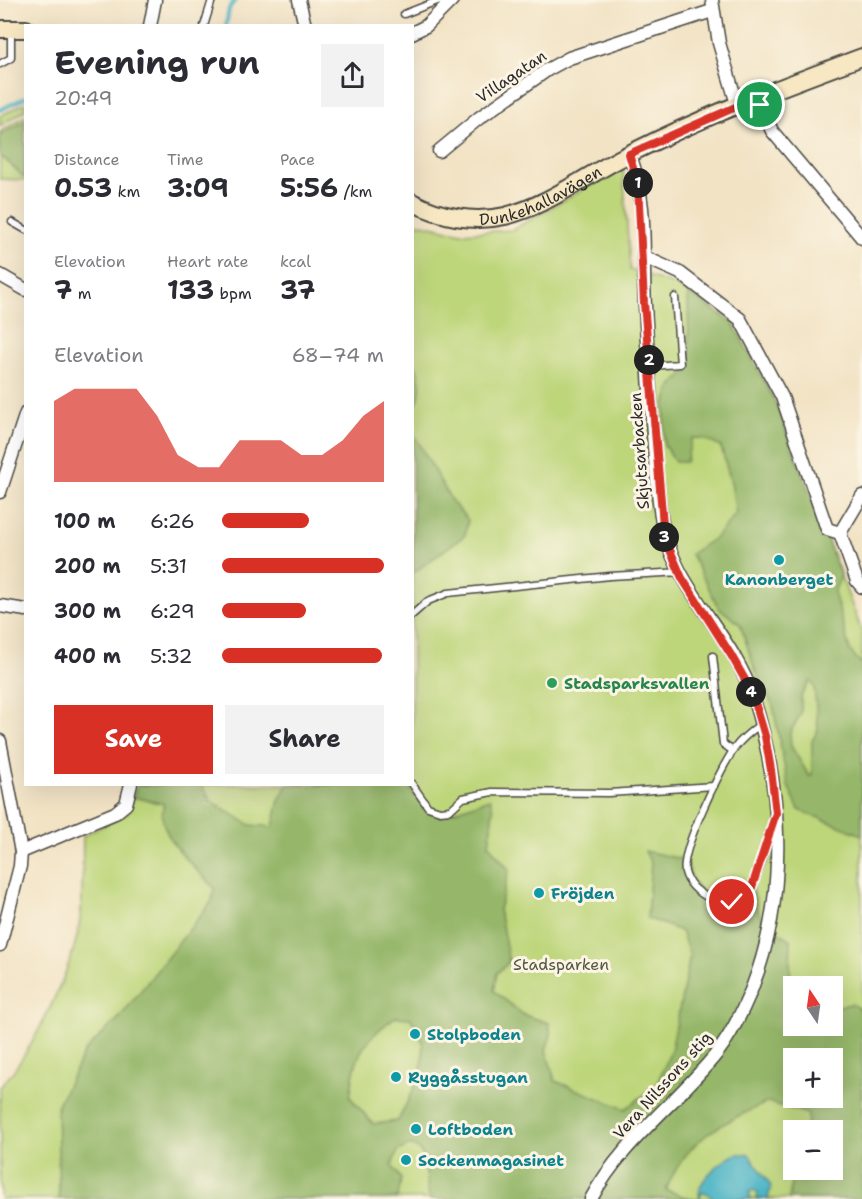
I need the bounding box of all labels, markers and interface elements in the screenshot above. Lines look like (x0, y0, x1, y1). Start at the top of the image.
text: Evening run (54, 40, 260, 85)
button: share (321, 44, 384, 107)
street label: Villagatan (472, 45, 551, 108)
pin (734, 79, 785, 130)
text: 20:49 (54, 85, 112, 111)
icon: arrive (743, 88, 776, 121)
text: Distance (54, 149, 120, 170)
text: Time (167, 149, 204, 170)
text: Pace (280, 149, 315, 170)
street label: Dunkehallavägen (479, 161, 606, 230)
pin: 1 (623, 168, 653, 198)
text: 0.53 (54, 170, 112, 205)
text: 3:09 (167, 170, 229, 205)
text: 5:56 (280, 170, 338, 205)
text: 1 (634, 172, 642, 193)
text: km (112, 181, 140, 202)
text: /km (338, 181, 372, 202)
text: Elevation (54, 251, 126, 272)
text: Heart rate (167, 251, 249, 272)
text: kcal (280, 251, 311, 272)
text: 7 (54, 272, 72, 307)
text: 133 (167, 272, 214, 307)
text: 37 (280, 272, 315, 307)
text: m (72, 283, 91, 304)
text: bpm (214, 283, 252, 304)
text: Elevation (54, 342, 144, 368)
text: 68–74 m (292, 342, 384, 368)
pin: 2 (634, 345, 664, 375)
text: 2 (643, 349, 655, 370)
street label: Skjutsarbacken (625, 392, 654, 510)
text: 100 m (54, 508, 116, 534)
text: 6:26 (150, 508, 195, 534)
pin: 3 (649, 522, 679, 552)
text: 3 (658, 526, 670, 547)
text: 200 m (54, 553, 121, 579)
text: 5:31 (150, 553, 187, 579)
marker: Kanonberget (772, 553, 786, 567)
place label: Kanonberget (725, 569, 834, 590)
text: 300 m (54, 598, 121, 624)
text: 6:29 (150, 598, 195, 624)
text: 400 m (54, 643, 121, 669)
text: 5:32 (150, 643, 193, 669)
place label: Stadsparksvallen (564, 673, 710, 694)
marker: Stadsparksvallen (545, 676, 559, 690)
pin: 4 (736, 677, 766, 707)
text: 4 (745, 681, 757, 702)
button: Save (54, 705, 213, 774)
button: Share (225, 705, 384, 774)
pin (706, 876, 757, 927)
place label: Fröjden (551, 883, 615, 904)
icon: check (715, 885, 748, 918)
marker: Fröjden (532, 886, 546, 900)
park label: Stadsparken (513, 954, 609, 975)
north arrow (783, 976, 843, 1036)
map controls (783, 976, 843, 1180)
place label: Stolpboden (427, 1024, 521, 1045)
marker: Stolpboden (408, 1027, 422, 1041)
street label: Vera Nilssons stig (608, 1027, 716, 1144)
button: + (783, 1048, 843, 1108)
place label: Ryggåsstugan (408, 1067, 528, 1088)
marker: Ryggåsstugan (389, 1070, 403, 1084)
place label: Loftboden (428, 1119, 513, 1140)
button: − (783, 1120, 843, 1180)
marker: Loftboden (409, 1122, 423, 1136)
place label: Sockenmagasinet (418, 1150, 564, 1171)
marker: Sockenmagasinet (399, 1153, 413, 1167)

